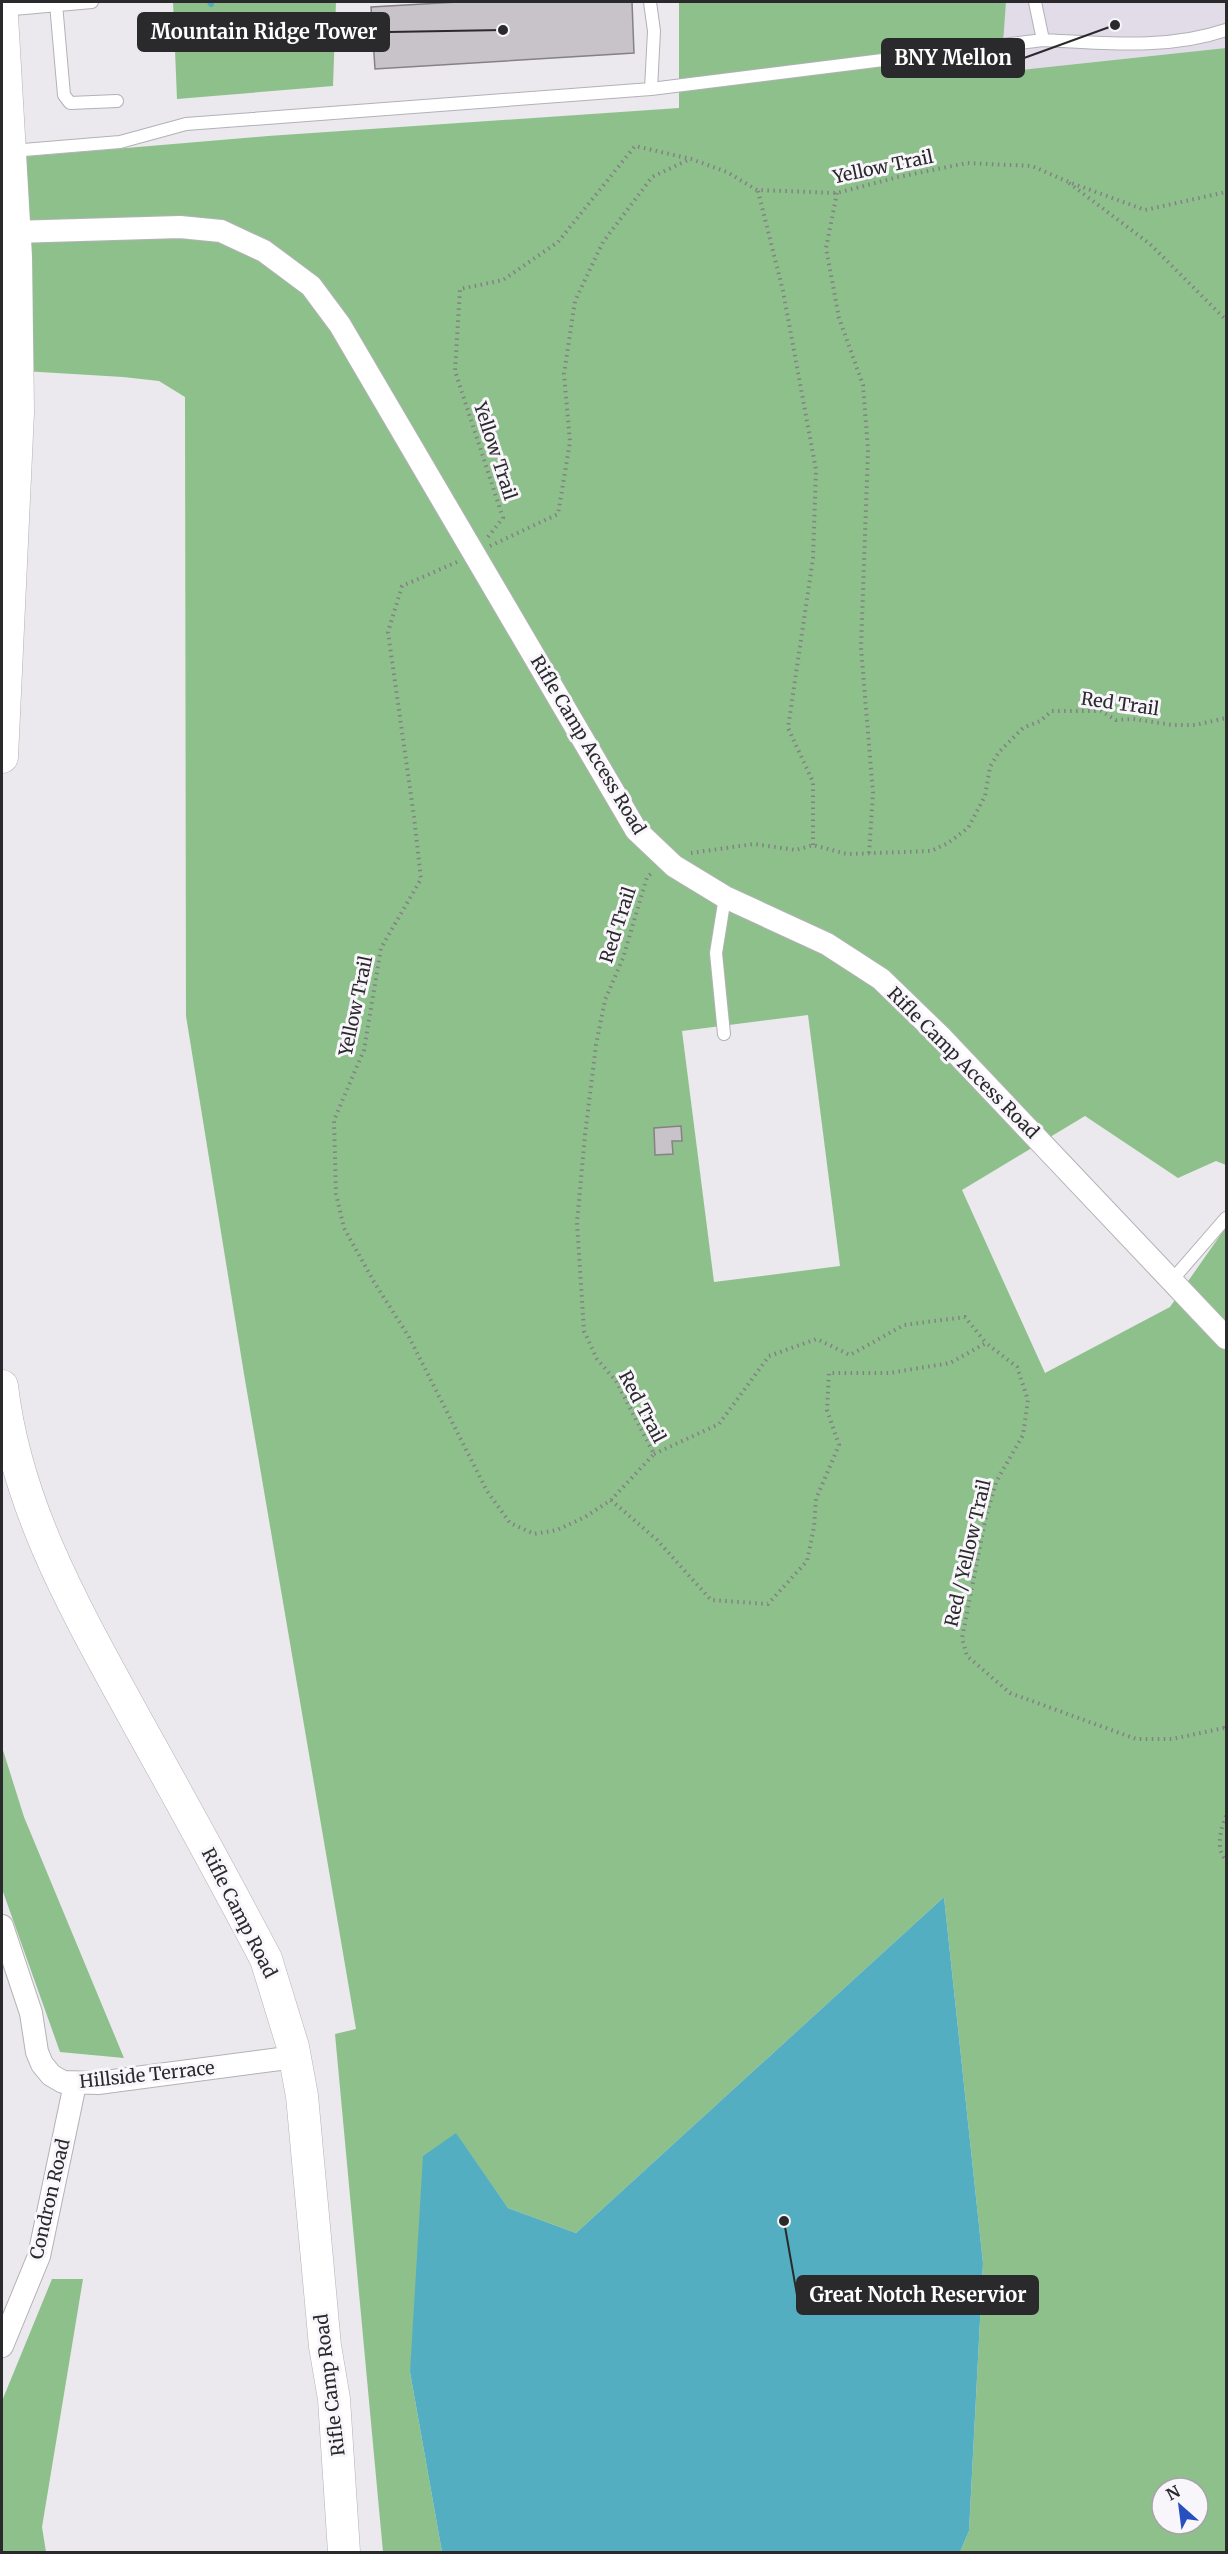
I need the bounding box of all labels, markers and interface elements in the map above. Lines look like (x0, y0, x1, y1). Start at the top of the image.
callout: Mountain Ridge Tower (138, 13, 389, 51)
text: Mountain Ridge Tower (151, 19, 377, 44)
callout: BNY Mellon (882, 39, 1024, 77)
text: BNY Mellon (894, 45, 1012, 70)
street label: Yellow Trail (830, 145, 936, 189)
street label: Yellow Trail (468, 398, 522, 503)
street label: Rifle Camp Access Road (526, 651, 651, 839)
street label: Red Trail (1080, 687, 1161, 720)
street label: Red Trail (594, 883, 641, 966)
street label: Yellow Trail (333, 953, 377, 1059)
street label: Rifle Camp Access Road (883, 982, 1044, 1143)
street label: Red Trail (614, 1367, 671, 1447)
street label: Red / Yellow Trail (939, 1477, 996, 1629)
street label: Rifle Camp Road (197, 1844, 282, 1982)
street label: Hillside Terrace (78, 2056, 216, 2093)
street label: Condron Road (24, 2136, 75, 2261)
callout: Great Notch Reservior (797, 2276, 1038, 2314)
text: Great Notch Reservior (810, 2282, 1026, 2307)
street label: Rifle Camp Road (309, 2313, 350, 2457)
north arrow (1150, 2476, 1210, 2536)
text: N (1163, 2481, 1184, 2505)

